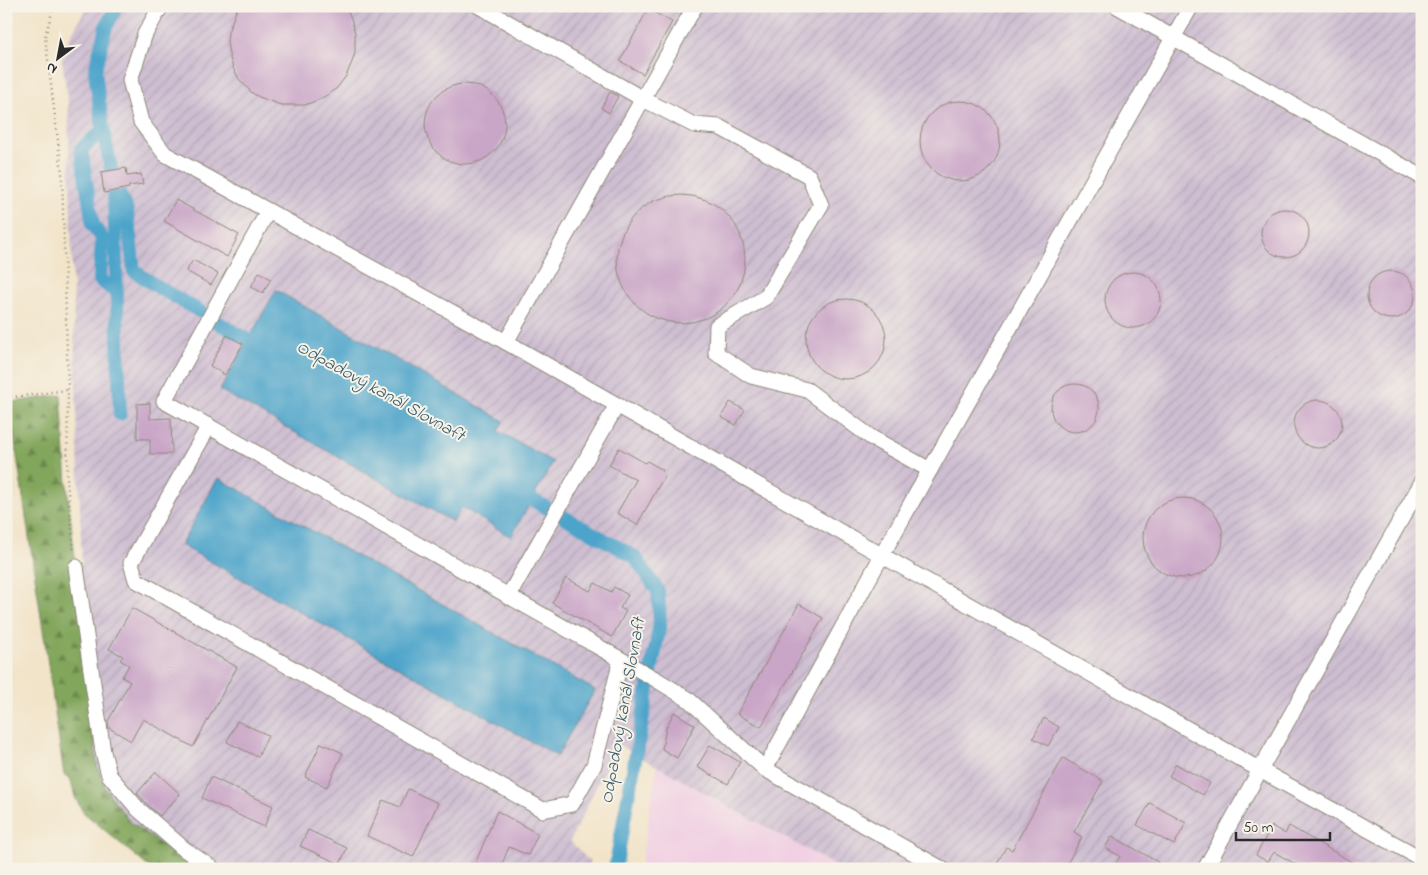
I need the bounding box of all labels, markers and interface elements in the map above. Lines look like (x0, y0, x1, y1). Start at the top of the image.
north arrow (32, 32, 82, 82)
text: N (42, 56, 61, 79)
water label: Odpadový kanál Slovnaft (291, 335, 471, 450)
water label: Odpadový kanál Slovnaft (595, 614, 654, 806)
scale bar (1236, 810, 1329, 842)
text: 50 m (1243, 817, 1274, 839)

